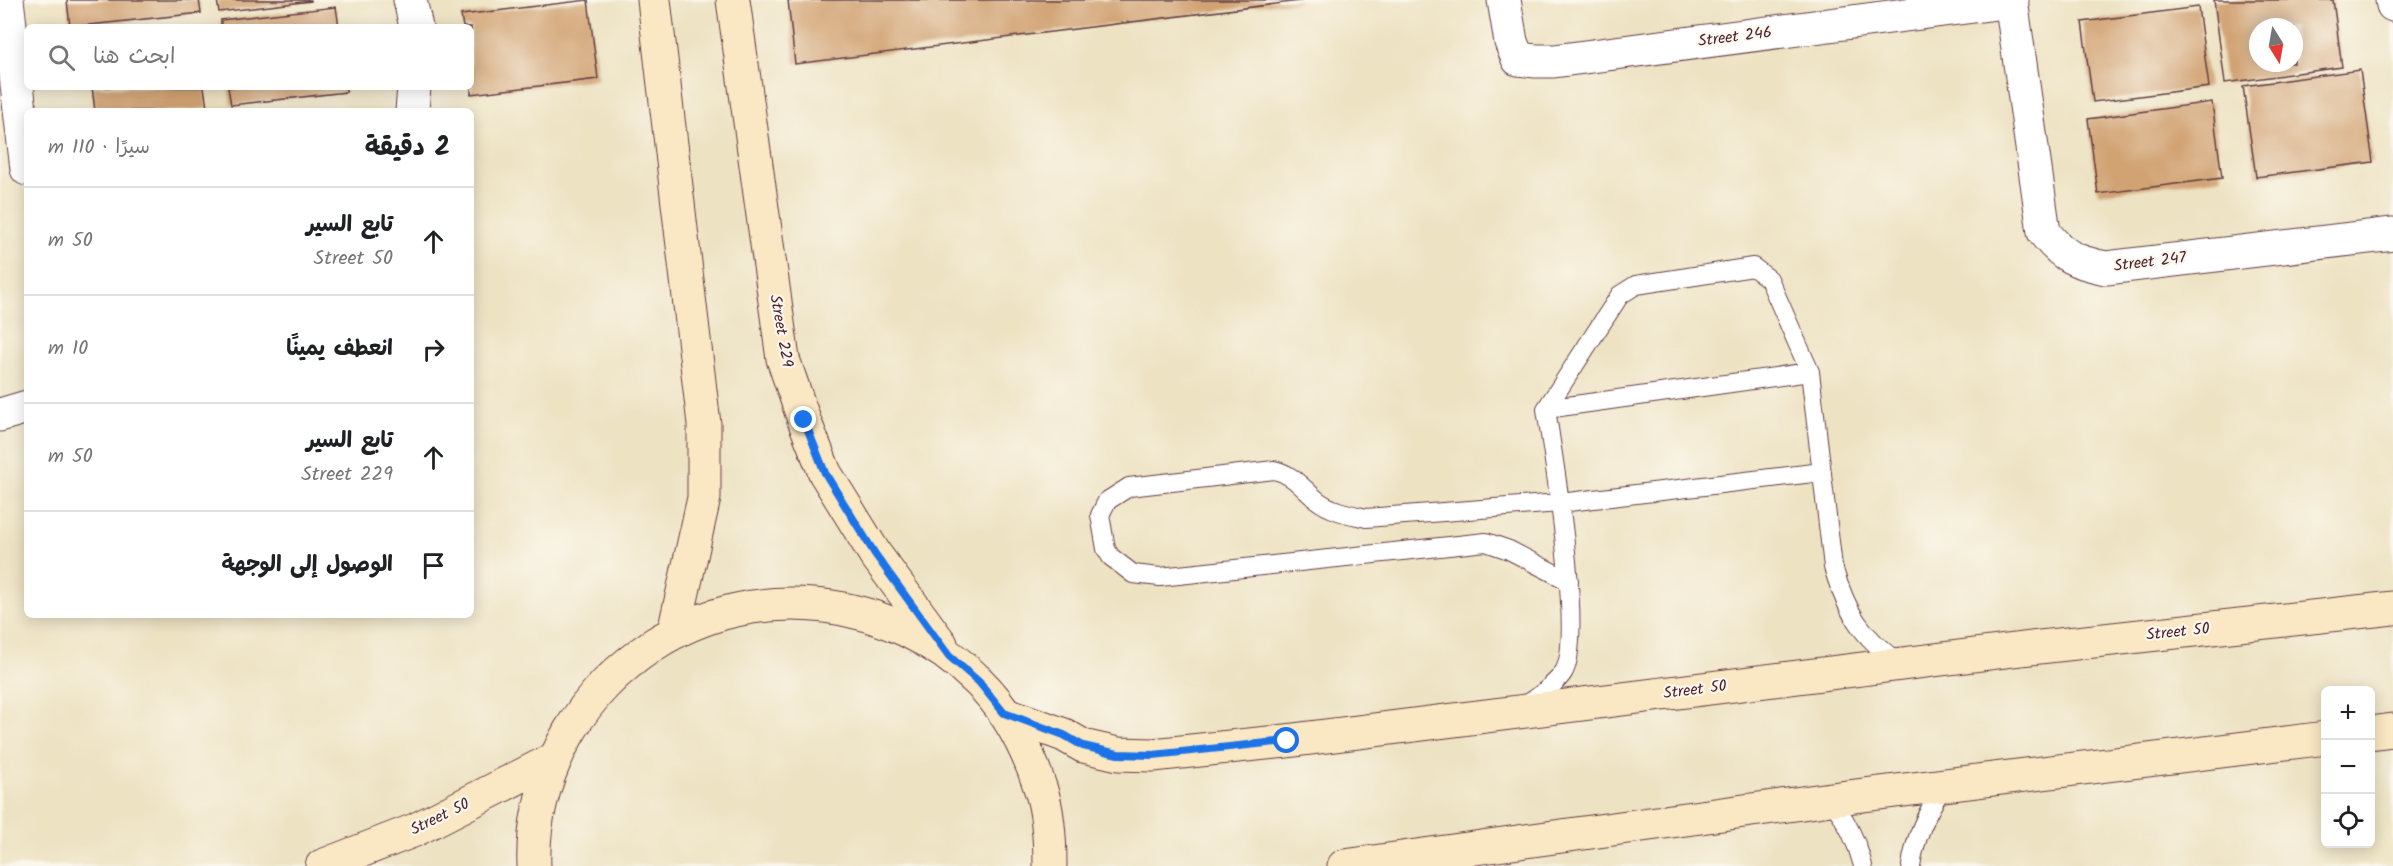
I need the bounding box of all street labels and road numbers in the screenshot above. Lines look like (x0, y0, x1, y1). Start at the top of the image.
street label: Street 246 (1697, 20, 1773, 54)
street label: Street 247 (2113, 245, 2188, 279)
street label: Street 229 (762, 293, 800, 369)
street label: Street 50 (2145, 616, 2211, 648)
street label: Street 50 (1662, 674, 1728, 706)
street label: Street 50 (406, 792, 474, 842)

